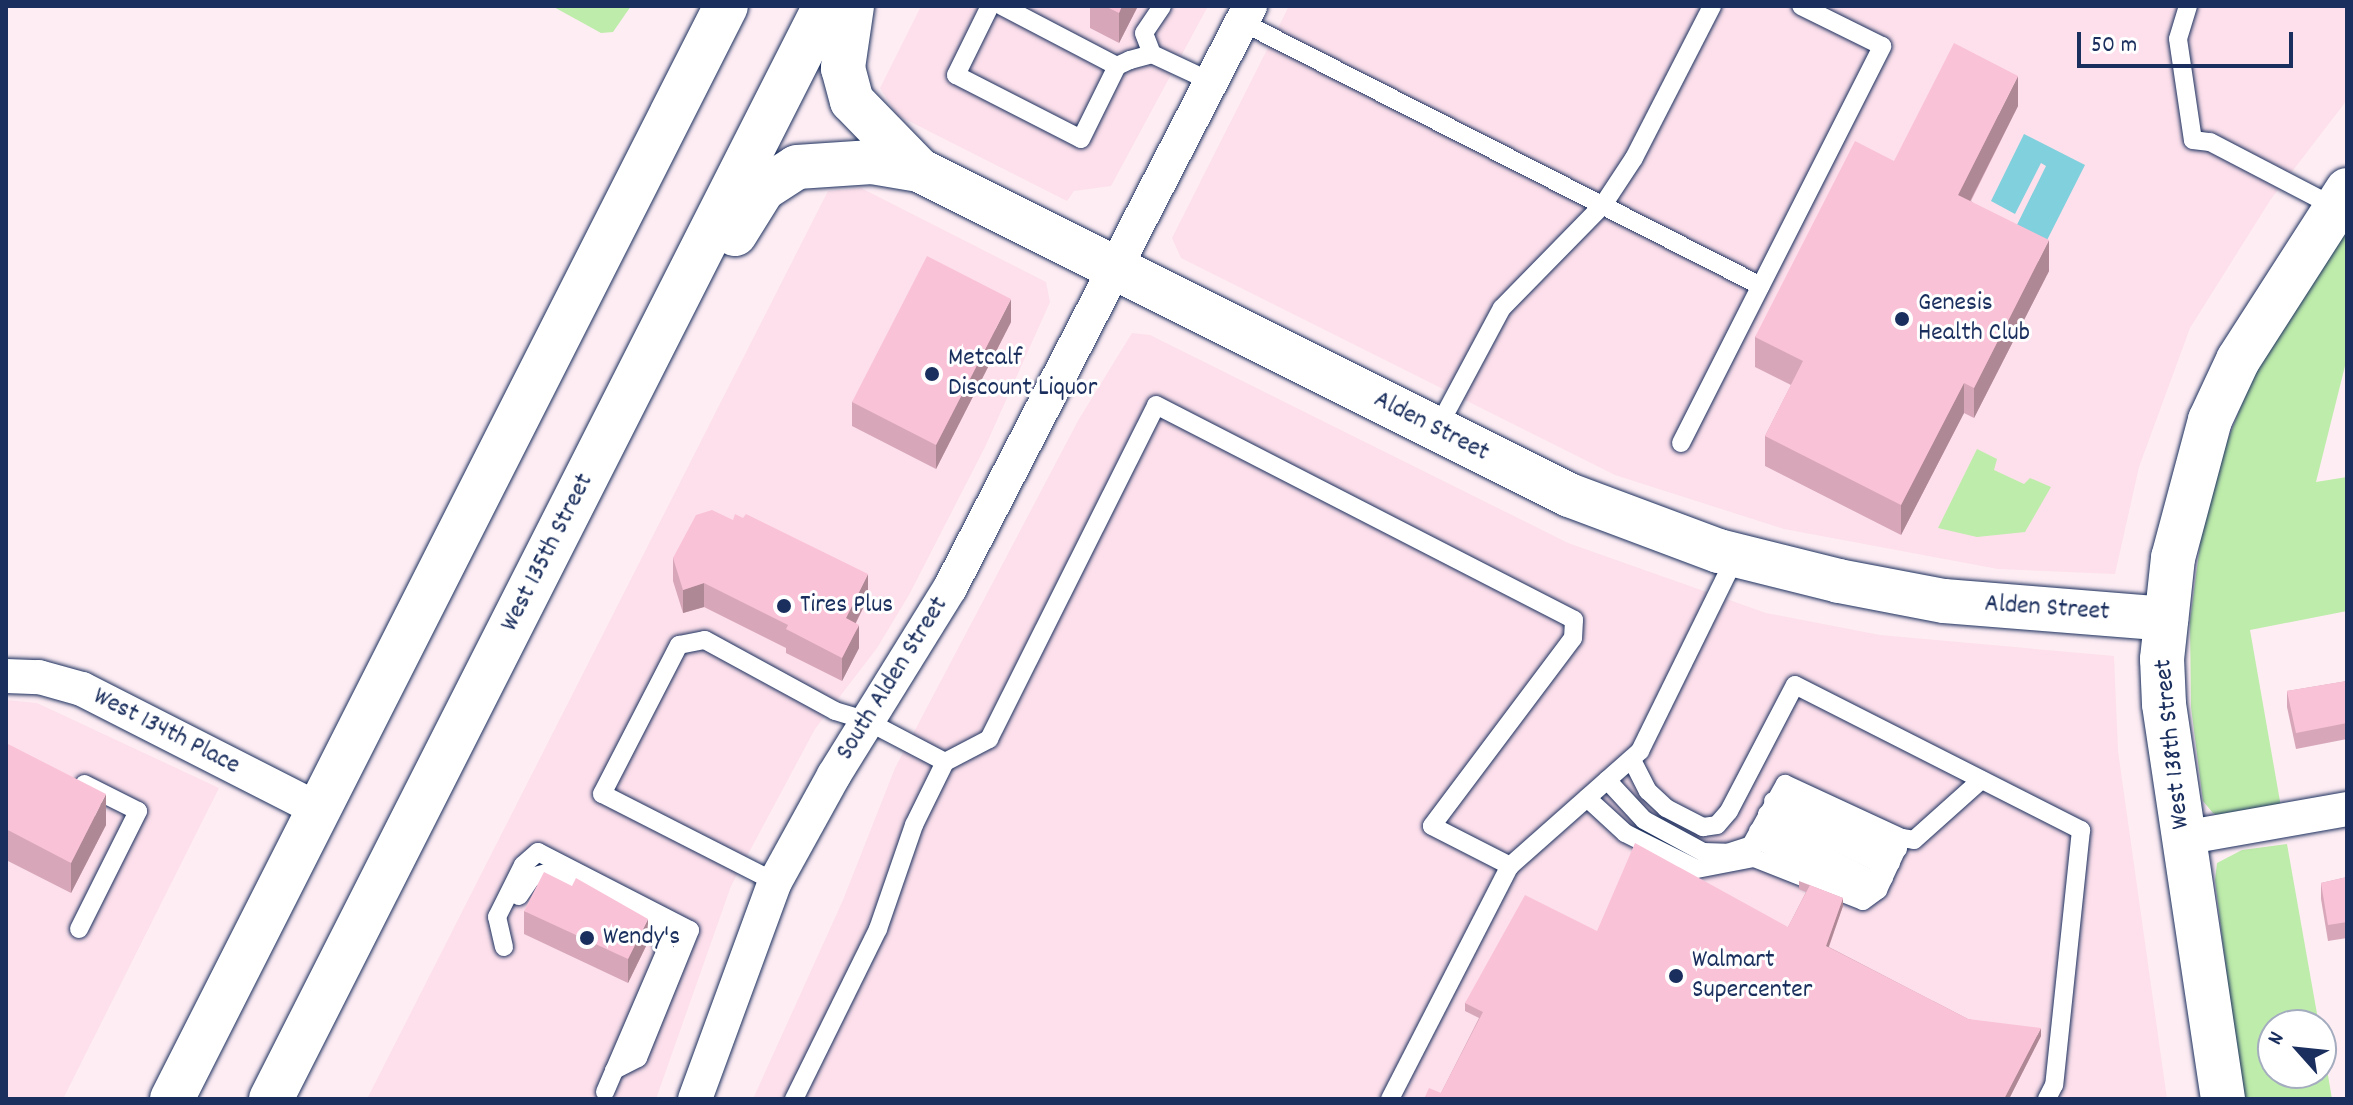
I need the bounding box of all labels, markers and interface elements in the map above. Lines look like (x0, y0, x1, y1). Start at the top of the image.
scale bar (2081, 16, 2297, 66)
text: 50 m (2091, 29, 2137, 63)
place label: Genesis Health Club (1918, 288, 2030, 350)
marker: Genesis Health Club (1893, 310, 1911, 328)
place label: Metcalf Discount Liquor (948, 343, 1097, 404)
marker: Metcalf Discount Liquor (923, 365, 941, 383)
street label: Alden Street (1368, 385, 1494, 469)
street label: West 135th Street (495, 469, 601, 637)
street label: Alden Street (1983, 589, 2111, 629)
place label: Tires Plus (800, 590, 893, 622)
street label: South Alden Street (830, 591, 956, 767)
marker: Tires Plus (775, 597, 793, 615)
street label: West 138th Street (2149, 657, 2197, 831)
street label: West 134th Place (87, 682, 245, 782)
place label: Wendy's (603, 922, 680, 954)
marker: Wendy's (578, 929, 596, 947)
place label: Walmart Supercenter (1692, 945, 1812, 1006)
marker: Walmart Supercenter (1667, 967, 1685, 985)
north arrow (2257, 1009, 2337, 1089)
text: N (2261, 1027, 2293, 1051)

